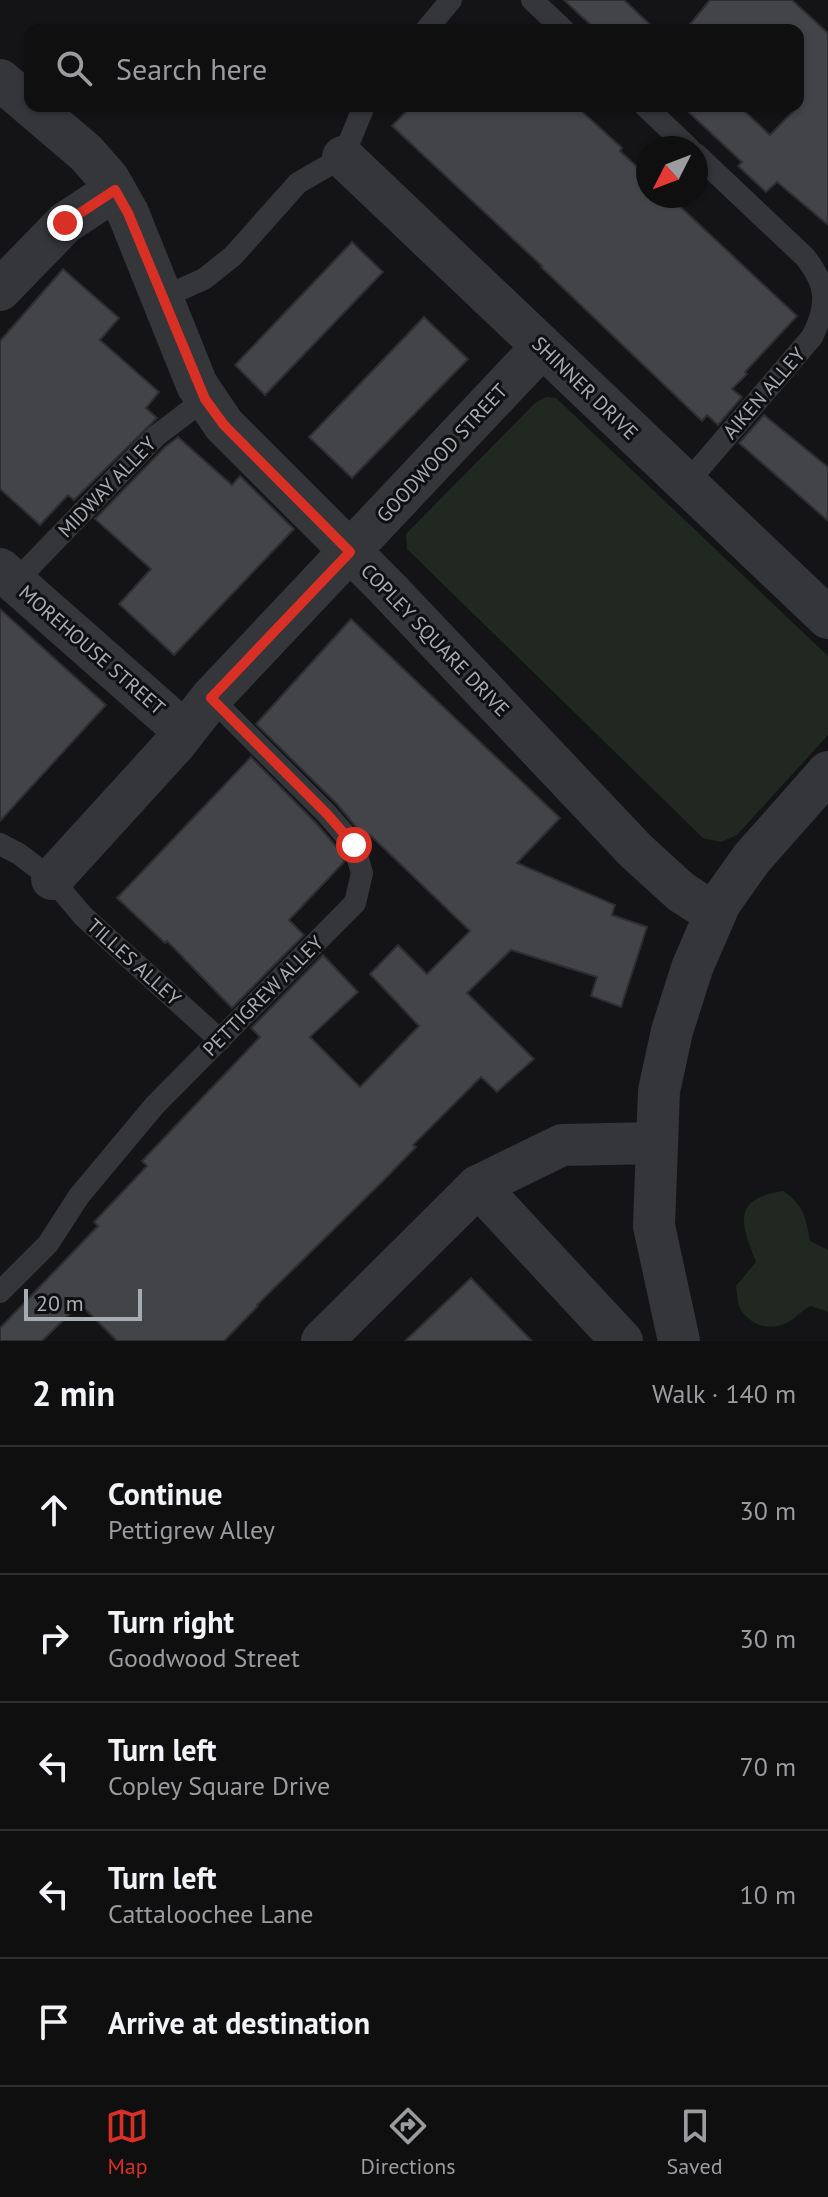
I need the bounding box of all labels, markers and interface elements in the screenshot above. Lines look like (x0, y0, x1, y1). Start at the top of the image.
search box (24, 24, 804, 112)
icon: search (52, 46, 96, 90)
text: Search here (116, 49, 267, 88)
north arrow (636, 136, 708, 208)
route end (47, 205, 83, 241)
street label: SHINNER DRIVE (526, 331, 644, 445)
street label: AIKEN ALLEY (717, 341, 811, 444)
street label: GOODWOOD STREET (371, 378, 513, 528)
street label: MIDWAY ALLEY (52, 431, 162, 543)
street label: COPLEY SQUARE DRIVE (355, 558, 515, 722)
street label: MOREHOUSE STREET (14, 579, 170, 721)
route start (336, 827, 372, 863)
street label: TILLES ALLEY (81, 913, 187, 1012)
street label: PETTIGREW ALLEY (197, 930, 329, 1062)
scale bar (24, 1285, 142, 1321)
text: 20 m (36, 1289, 84, 1317)
text: 2 min (32, 1371, 115, 1415)
text: Walk · 140 m (652, 1377, 796, 1410)
text: Continue (108, 1474, 222, 1513)
icon: ahead (32, 1488, 76, 1532)
text: 30 m (740, 1494, 796, 1527)
text: Pettigrew Alley (108, 1513, 275, 1546)
text: Turn right (108, 1602, 234, 1641)
icon: right (32, 1616, 76, 1660)
text: 30 m (740, 1622, 796, 1655)
text: Goodwood Street (108, 1641, 300, 1674)
text: Turn left (108, 1730, 216, 1769)
icon: left (32, 1744, 76, 1788)
text: 70 m (740, 1750, 796, 1783)
text: Copley Square Drive (108, 1769, 330, 1802)
text: Turn left (108, 1858, 216, 1897)
icon: left (32, 1872, 76, 1916)
text: 10 m (740, 1878, 796, 1911)
text: Cattaloochee Lane (108, 1897, 314, 1930)
icon: arrive (32, 2000, 76, 2044)
text: Arrive at destination (108, 2003, 370, 2042)
tab: Map (105, 2104, 149, 2180)
tab: Directions (360, 2104, 456, 2180)
tab: Saved (667, 2104, 722, 2180)

